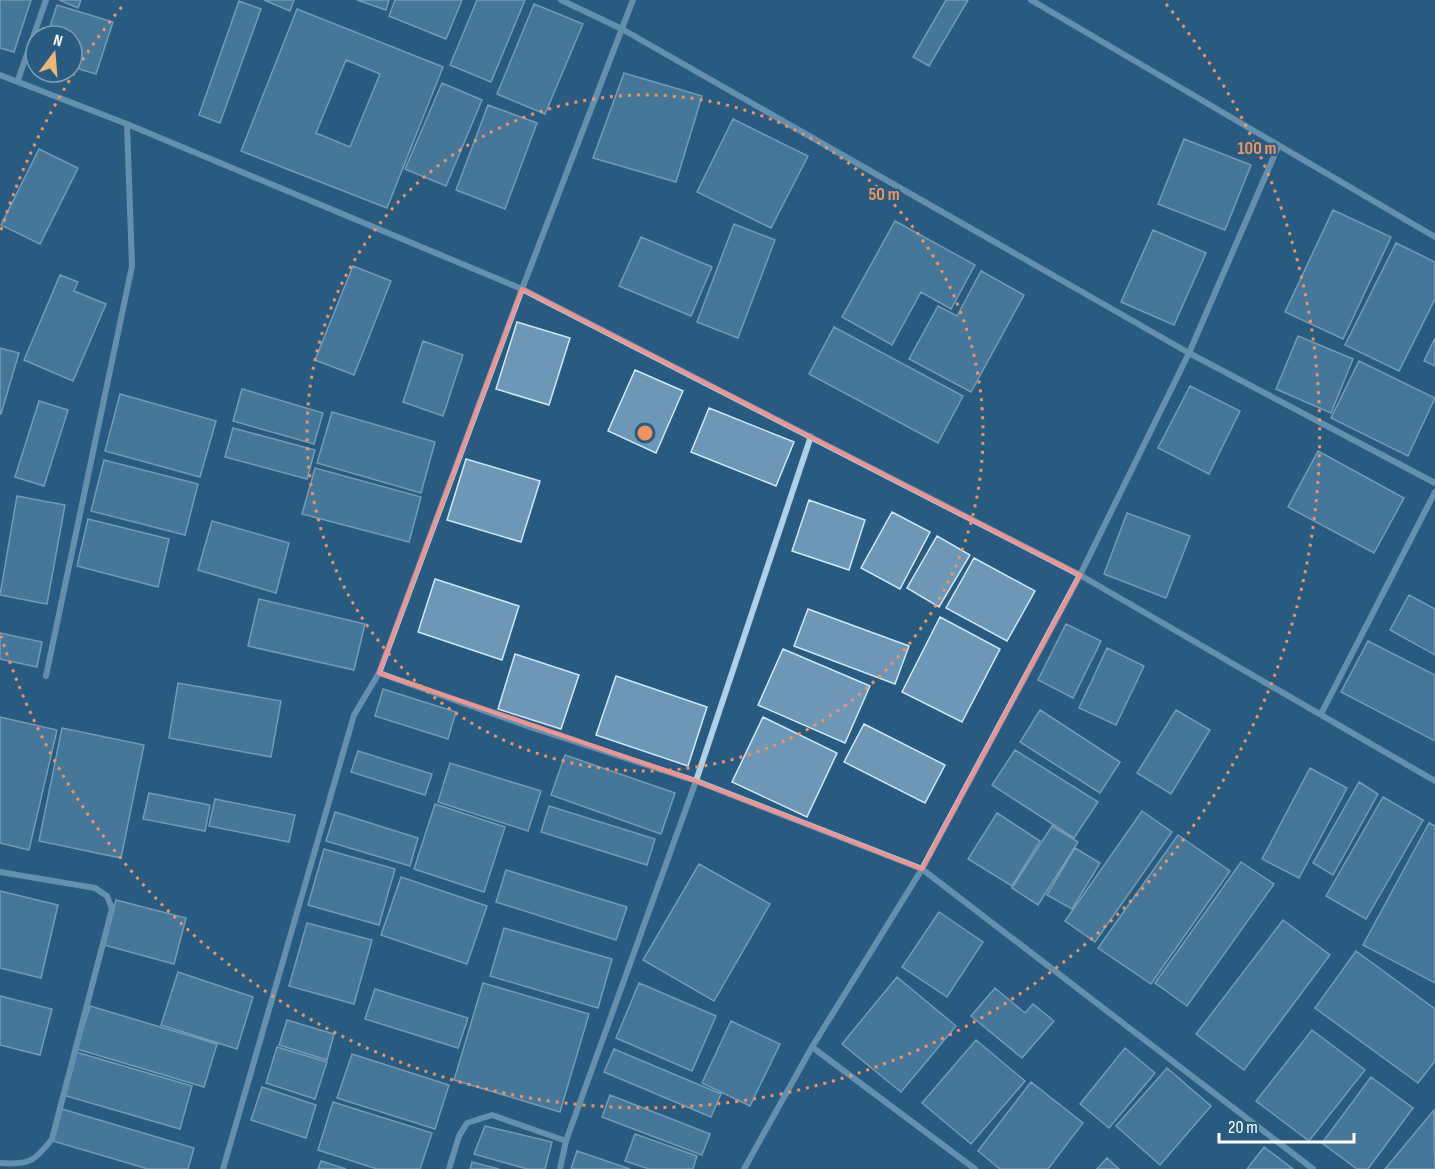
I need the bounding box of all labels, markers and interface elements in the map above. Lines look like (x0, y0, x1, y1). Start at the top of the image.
north arrow (24, 24, 84, 84)
text: N (51, 31, 64, 51)
text: 100 m (1238, 138, 1277, 159)
text: 50 m (868, 184, 900, 205)
centre of rings (635, 423, 655, 443)
scale bar (1219, 1106, 1354, 1144)
text: 20 m (1228, 1117, 1258, 1138)

